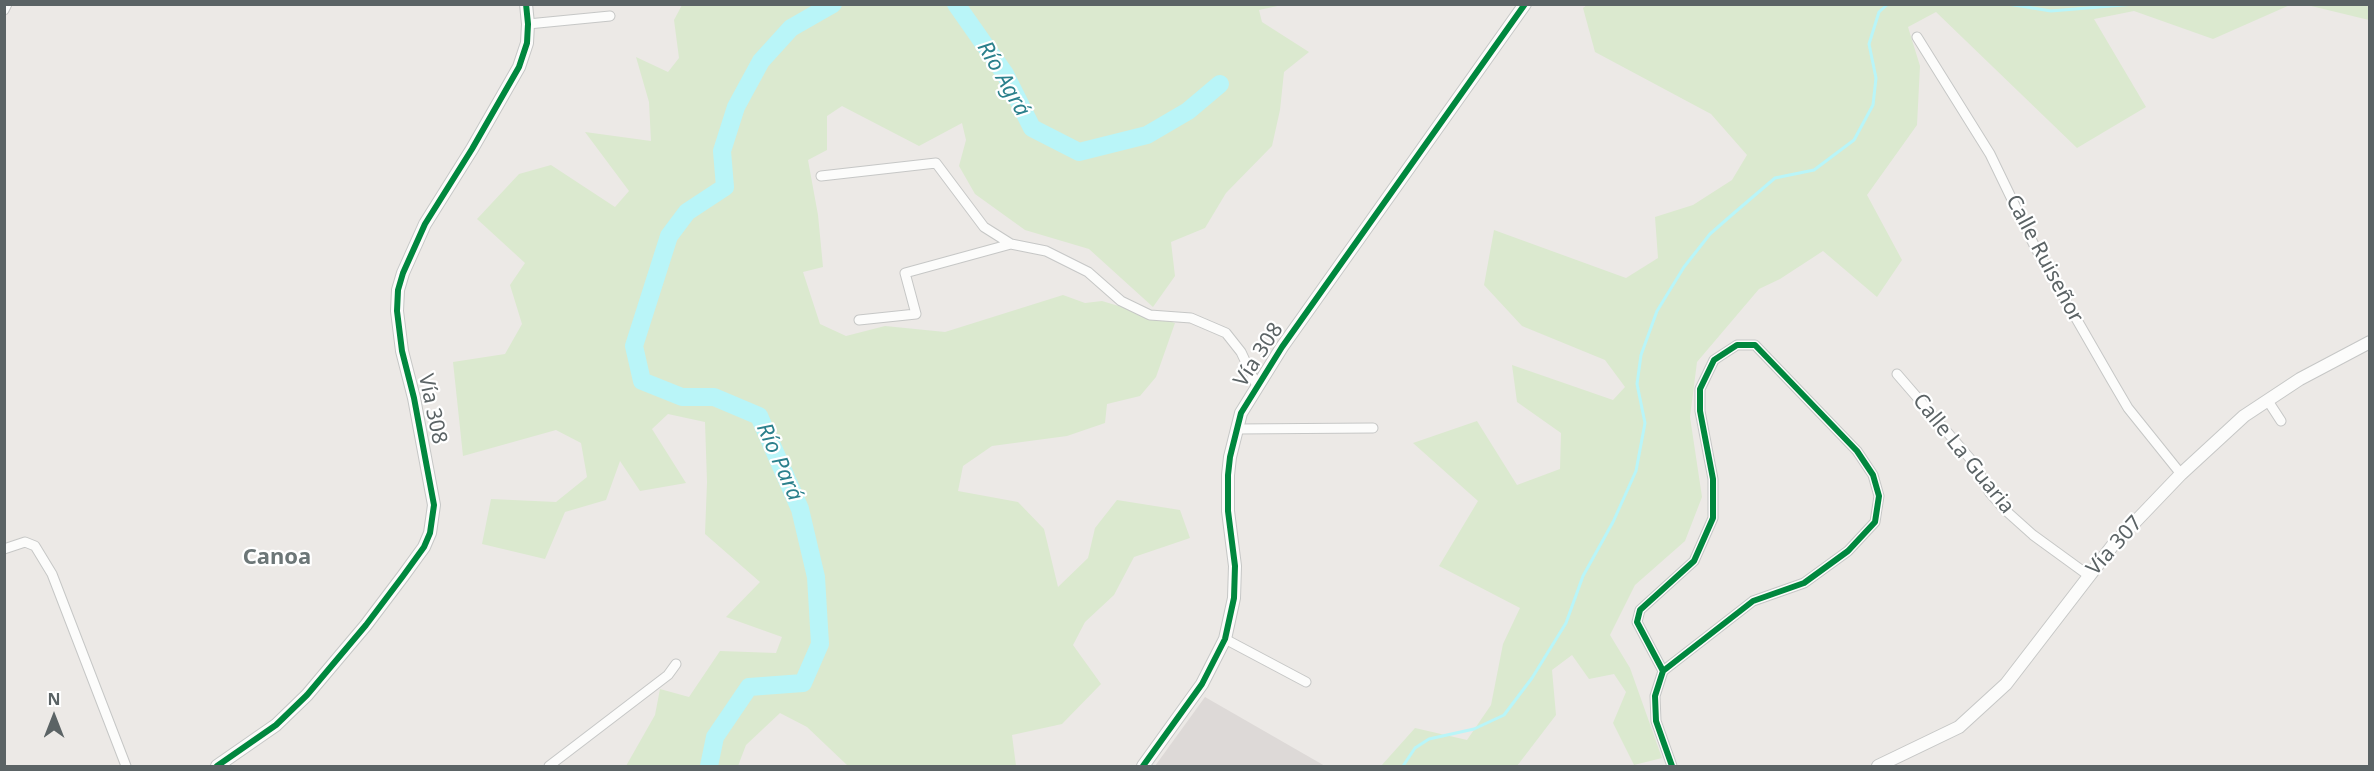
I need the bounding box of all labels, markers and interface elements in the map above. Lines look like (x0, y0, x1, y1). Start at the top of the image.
water label: Río Agrá (971, 37, 1035, 121)
street label: Calle Ruiseñor (2000, 191, 2088, 327)
street label: Vía 308 (1229, 318, 1289, 392)
street label: Vía 308 (412, 372, 452, 446)
street label: Calle La Guaria (1907, 389, 2019, 519)
water label: Río Pará (750, 419, 808, 505)
street label: Vía 307 (2082, 511, 2148, 581)
district label: Canoa (243, 545, 311, 571)
north arrow (24, 687, 84, 747)
text: N (47, 688, 61, 710)

